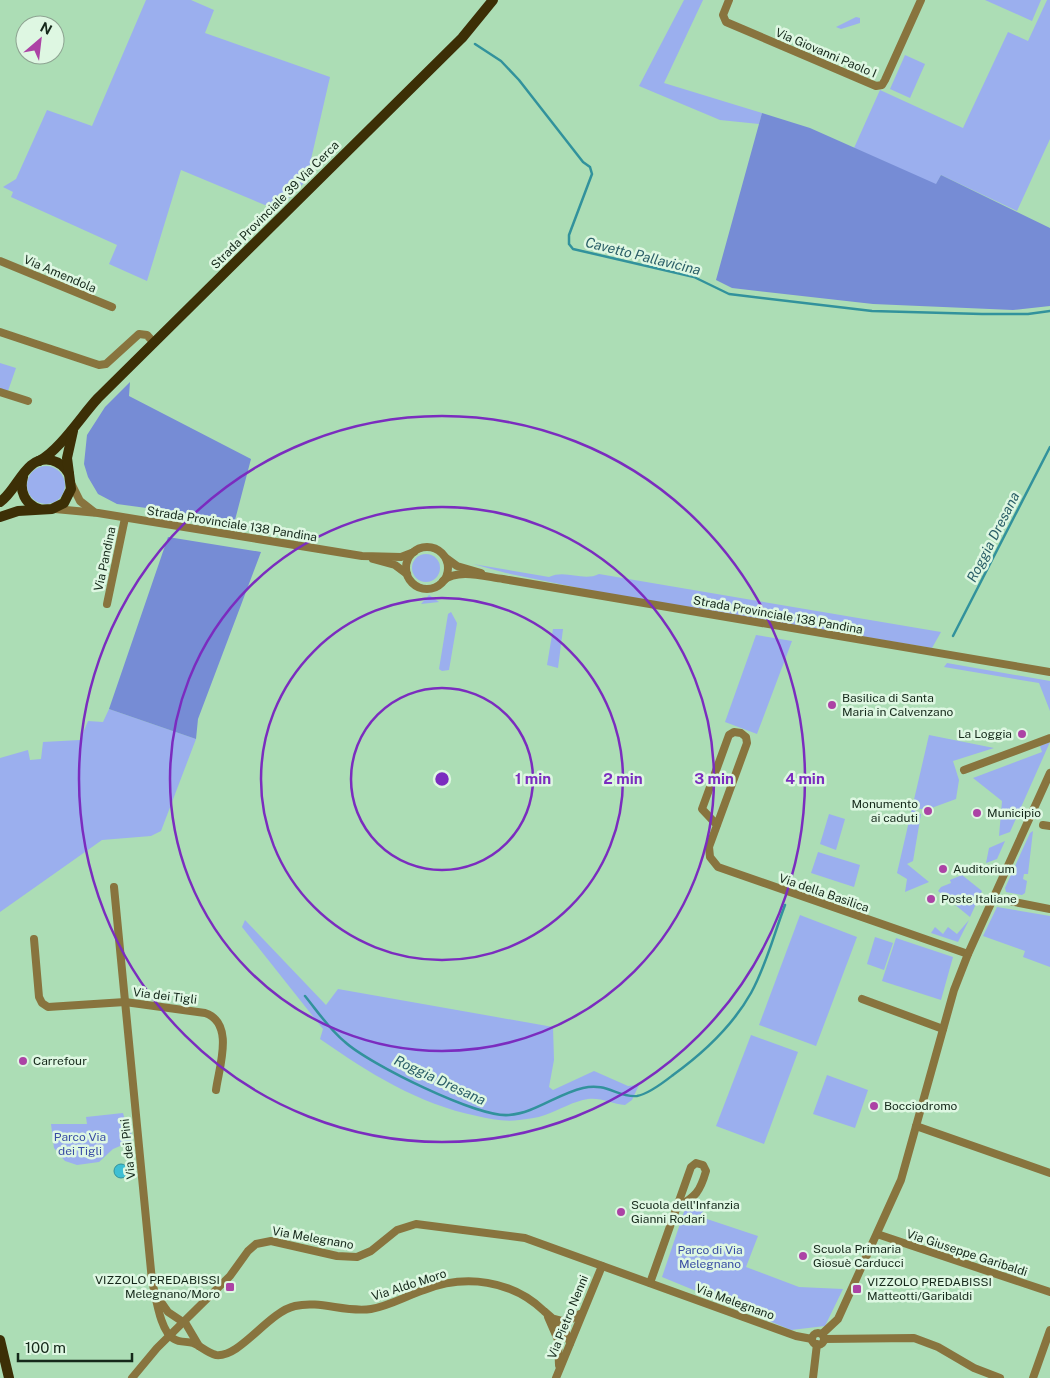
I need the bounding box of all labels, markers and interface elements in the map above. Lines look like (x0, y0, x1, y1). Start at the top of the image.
north arrow (15, 15, 65, 65)
text: N (38, 19, 55, 38)
street label: Via Giovanni Paolo I (773, 25, 879, 81)
street label: Strada Provinciale 39 Via Cerca (208, 138, 342, 272)
water label: Cavetto Pallavicina (584, 234, 702, 278)
street label: Via Amendola (22, 252, 98, 296)
water label: Roggia Dresana (963, 489, 1023, 585)
street label: Strada Provinciale 138 Pandina (146, 504, 318, 544)
street label: Via Pandina (91, 526, 119, 592)
street label: Strada Provinciale 138 Pandina (692, 593, 864, 637)
place label: Basilica di Santa Maria in Calvenzano (842, 691, 954, 719)
marker: Basilica di Santa Maria in Calvenzano (826, 699, 838, 711)
place label: La Loggia (958, 727, 1012, 741)
marker: La Loggia (1016, 728, 1028, 740)
centre of rings (433, 770, 451, 788)
text: 1 min (515, 770, 551, 787)
text: 2 min (603, 770, 643, 787)
text: 3 min (694, 770, 734, 787)
text: 4 min (785, 770, 825, 787)
place label: Monumento ai caduti (852, 797, 918, 825)
marker: Monumento ai caduti (922, 805, 934, 817)
place label: Municipio (987, 806, 1041, 820)
marker: Municipio (971, 807, 983, 819)
place label: Auditorium (953, 862, 1015, 876)
marker: Auditorium (937, 863, 949, 875)
street label: Via della Basilica (777, 871, 871, 915)
place label: Poste Italiane (941, 892, 1017, 906)
marker: Poste Italiane (925, 893, 937, 905)
street label: Via dei Tigli (132, 985, 198, 1007)
water label: Roggia Dresana (392, 1052, 488, 1108)
place label: Carrefour (33, 1054, 87, 1068)
marker: Carrefour (17, 1055, 29, 1067)
place label: Bocciodromo (884, 1099, 958, 1113)
marker: Bocciodromo (868, 1100, 880, 1112)
street label: Via dei Pini (118, 1118, 138, 1180)
park label: Parco Via dei Tigli (54, 1130, 106, 1158)
place label: Scuola dell'Infanzia Gianni Rodari (631, 1198, 740, 1226)
marker: Scuola dell'Infanzia Gianni Rodari (615, 1206, 627, 1218)
street label: Via Melegnano (271, 1224, 355, 1252)
street label: Via Giuseppe Garibaldi (905, 1227, 1029, 1279)
place label: Scuola Primaria Giosuè Carducci (813, 1242, 904, 1270)
park label: Parco di Via Melegnano (677, 1243, 743, 1271)
marker: Scuola Primaria Giosuè Carducci (797, 1250, 809, 1262)
street label: Via Aldo Moro (370, 1266, 448, 1304)
place label: VIZZOLO PREDABISSI Melegnano/Moro (95, 1273, 220, 1301)
street label: Via Pietro Nenni (545, 1273, 591, 1361)
place label: VIZZOLO PREDABISSI Matteotti/Garibaldi (867, 1275, 992, 1303)
marker: VIZZOLO PREDABISSI Melegnano/Moro (224, 1281, 236, 1293)
street label: Via Melegnano (694, 1281, 776, 1323)
marker: VIZZOLO PREDABISSI Matteotti/Garibaldi (851, 1283, 863, 1295)
scale bar (18, 1330, 131, 1362)
text: 100 m (25, 1339, 66, 1356)

